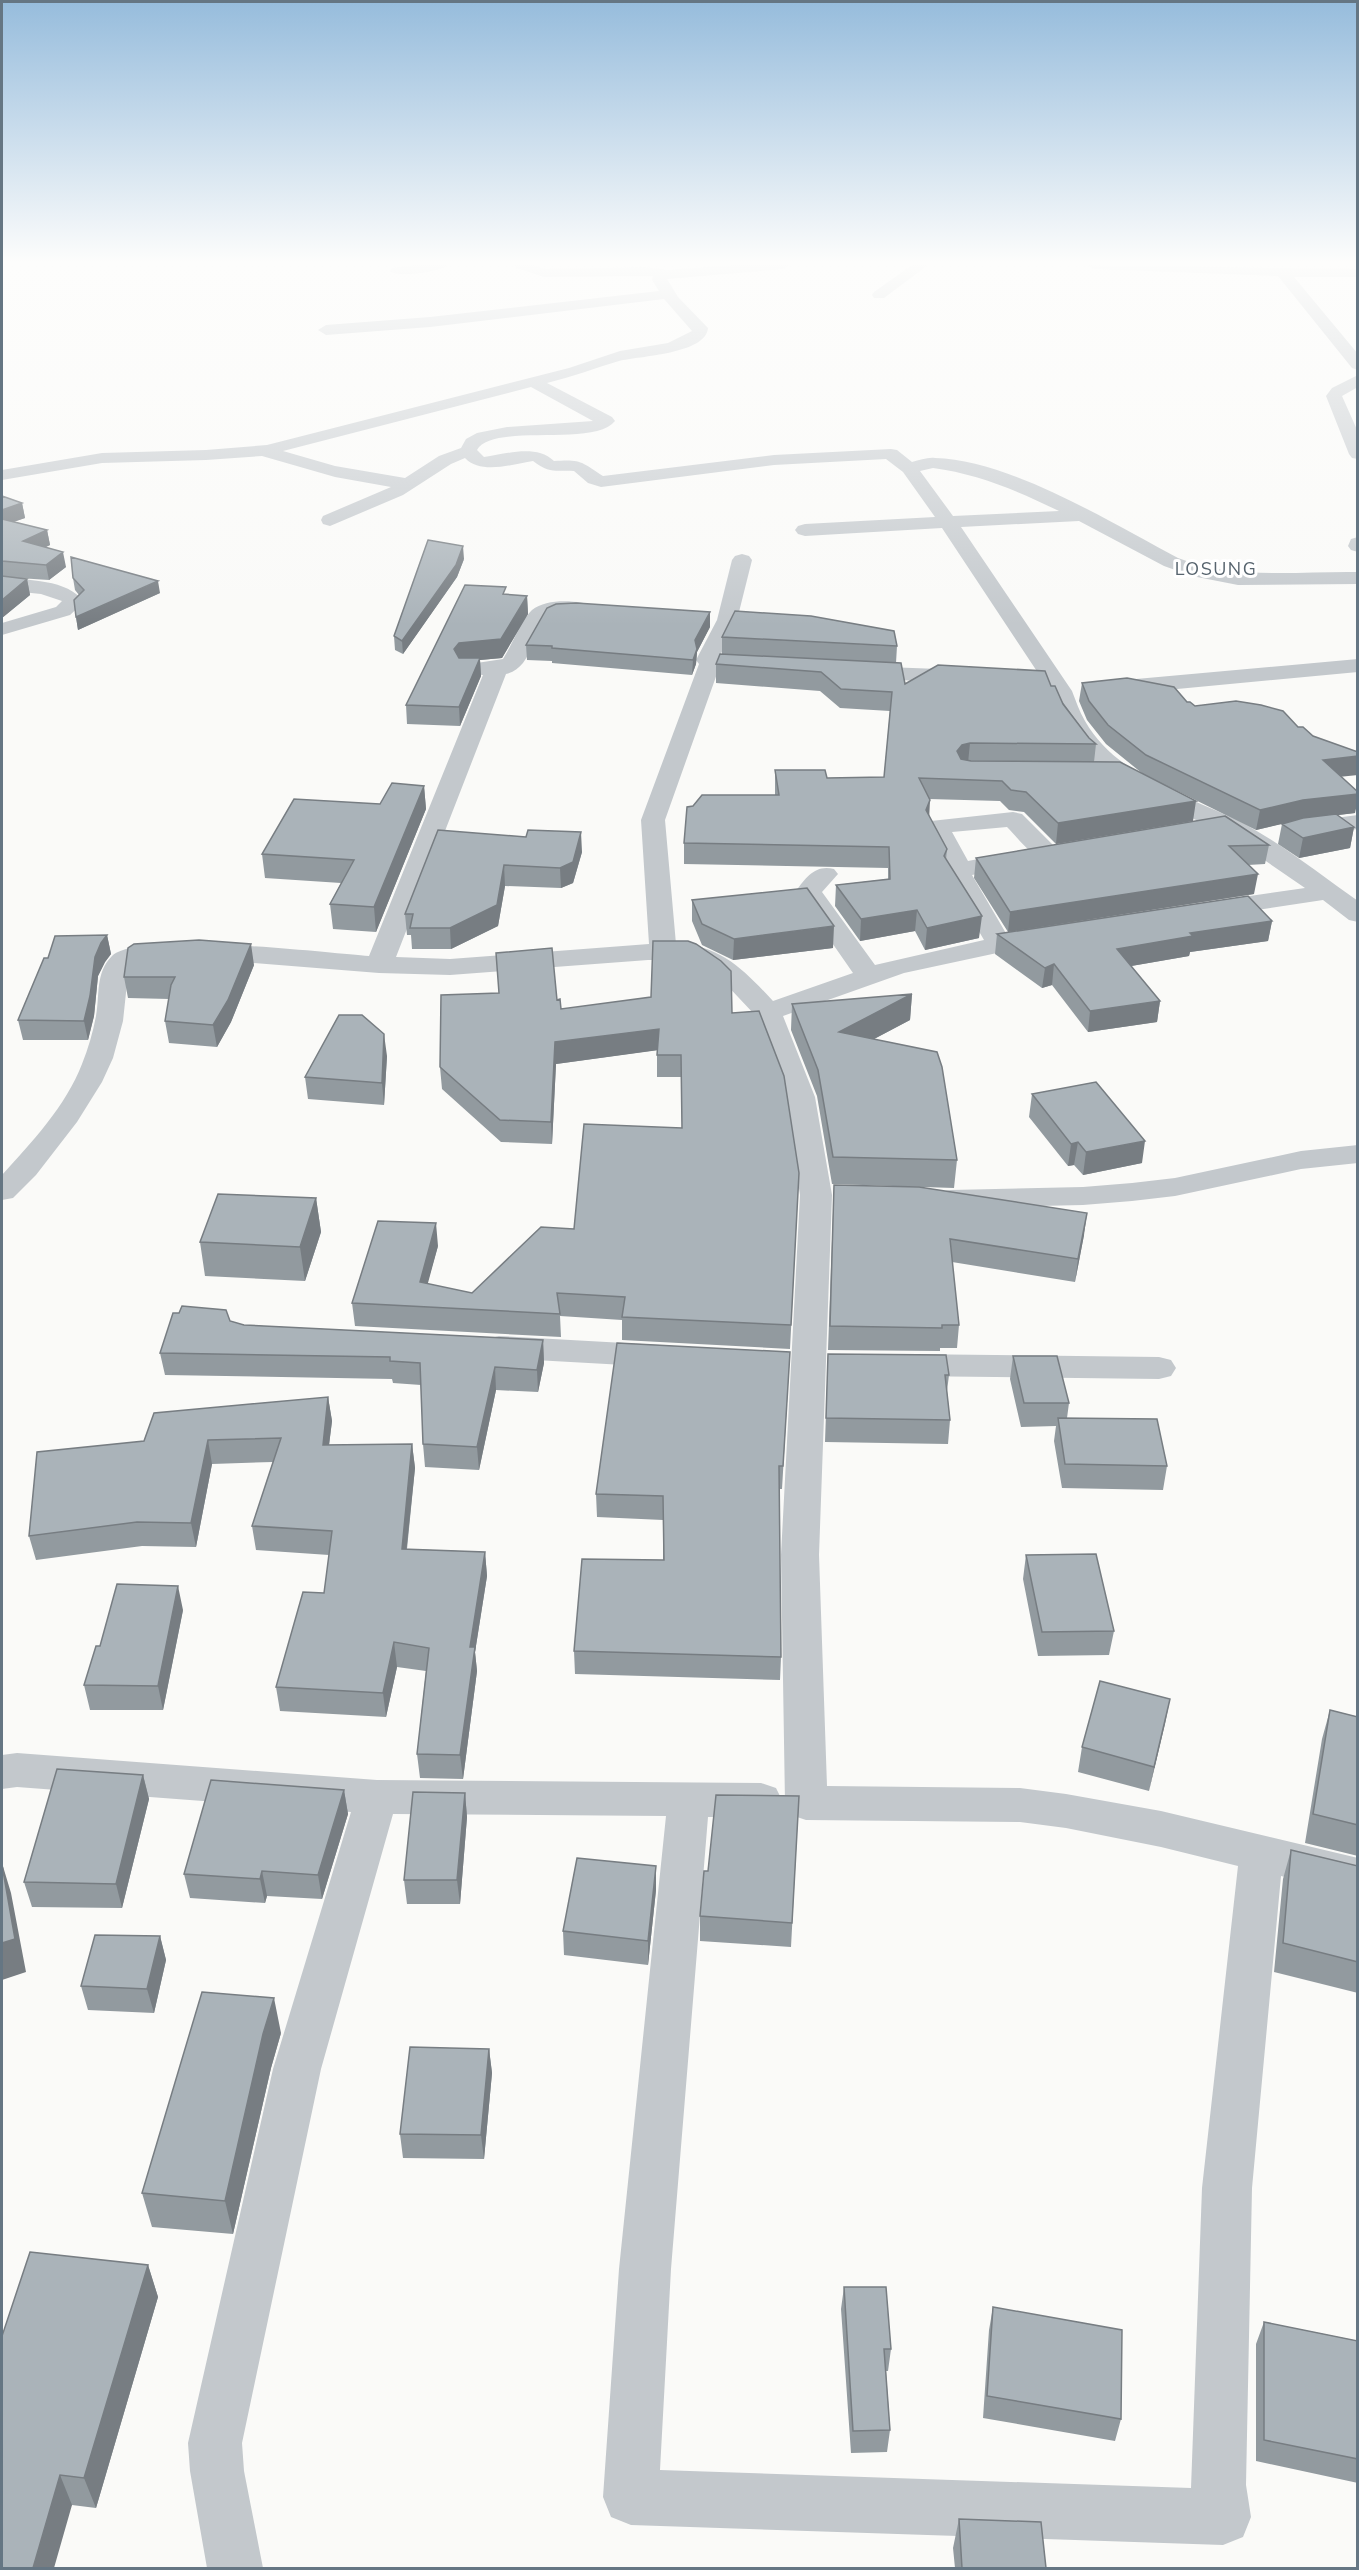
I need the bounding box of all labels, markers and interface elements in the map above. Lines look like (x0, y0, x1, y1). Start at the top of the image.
district label: LOSUNG (1175, 557, 1257, 581)

